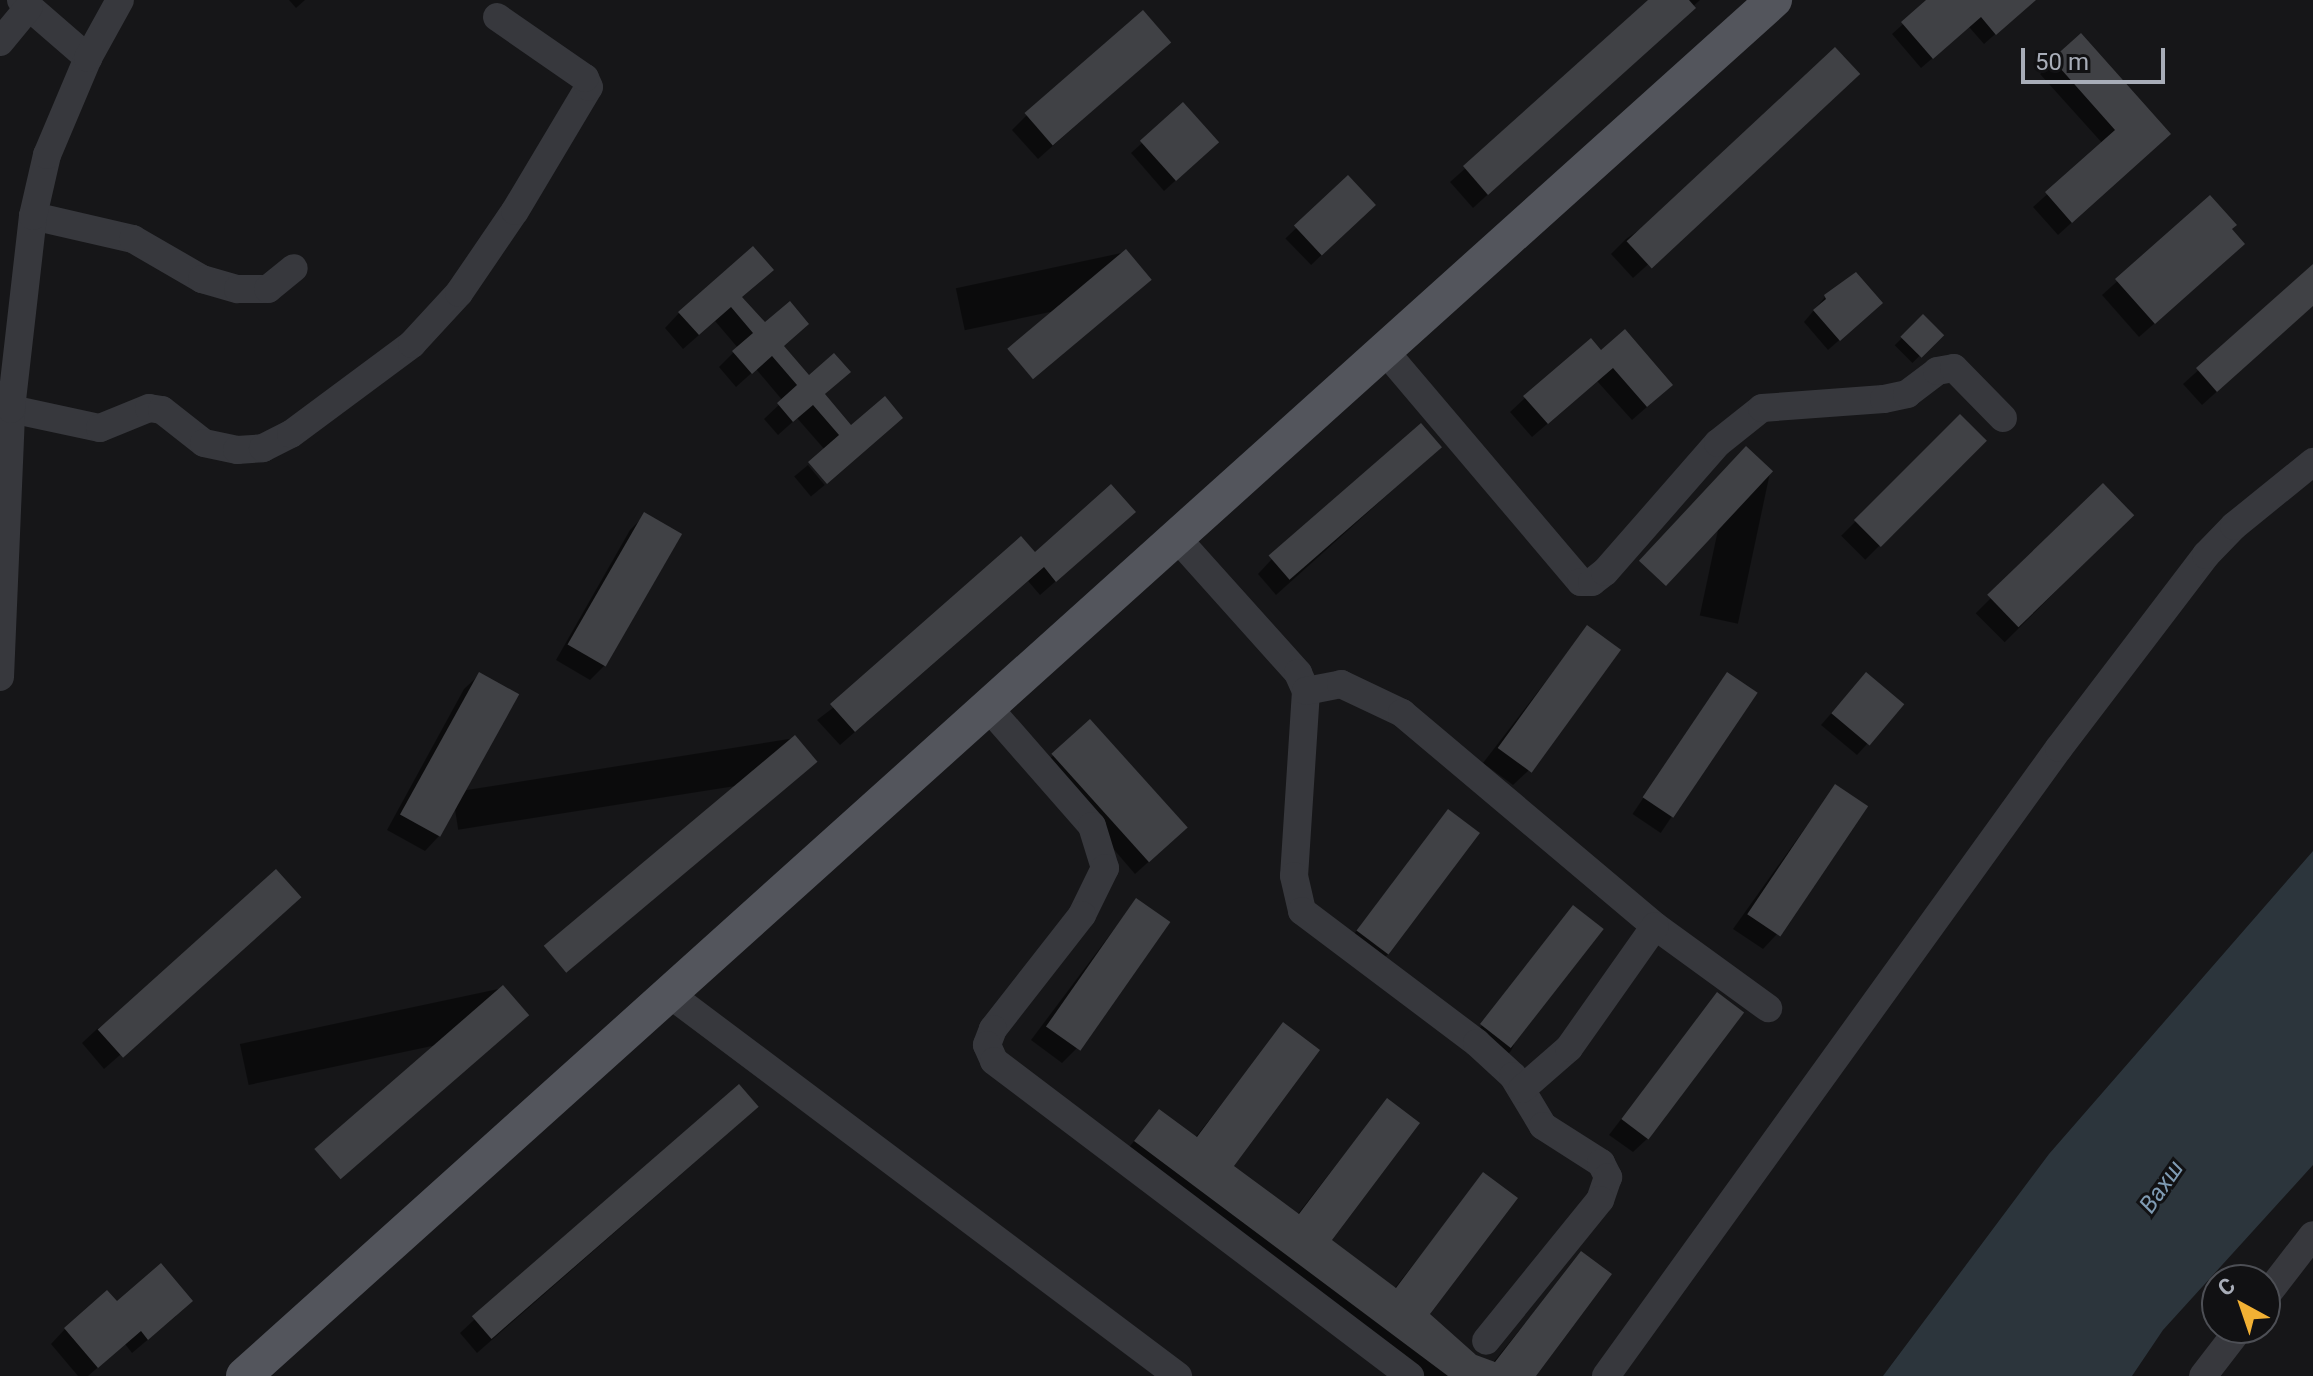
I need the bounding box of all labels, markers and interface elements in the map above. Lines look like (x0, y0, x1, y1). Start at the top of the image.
scale bar (2025, 32, 2169, 82)
text: 50 m (2035, 48, 2089, 76)
water label: Вахш (2134, 1155, 2190, 1219)
north arrow (2201, 1264, 2281, 1344)
text: С (2213, 1273, 2240, 1301)

